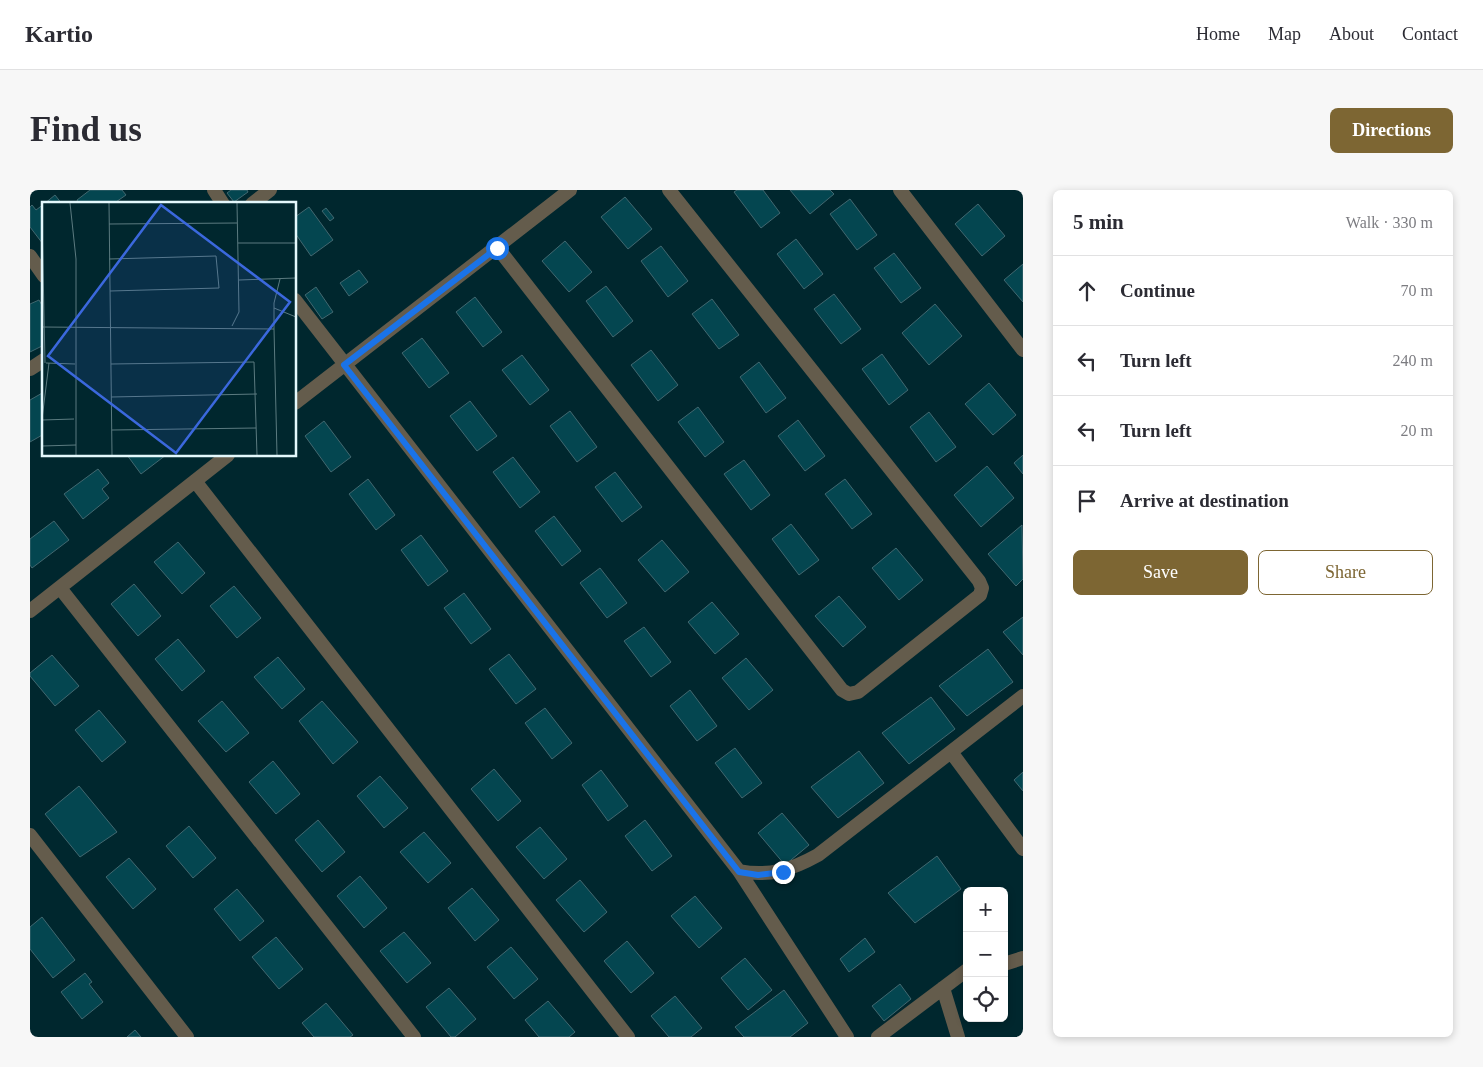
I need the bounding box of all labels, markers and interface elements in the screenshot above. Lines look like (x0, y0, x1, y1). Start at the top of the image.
text: Kartio (25, 21, 93, 47)
text: Home (1196, 24, 1240, 44)
text: Map (1268, 24, 1301, 44)
text: About (1329, 24, 1374, 44)
text: Contact (1402, 24, 1458, 44)
button: Directions (1330, 108, 1453, 153)
text: Find us (30, 110, 142, 149)
inset map (42, 202, 296, 456)
text: 5 min (1073, 210, 1124, 234)
text: Walk · 330 m (1346, 214, 1433, 231)
route start (486, 237, 509, 260)
icon: ahead (1073, 277, 1101, 305)
text: Continue (1120, 280, 1195, 301)
text: 70 m (1401, 282, 1433, 299)
icon: left (1073, 347, 1101, 375)
text: Turn left (1120, 350, 1192, 371)
text: 240 m (1393, 352, 1433, 369)
icon: left (1073, 417, 1101, 445)
text: Turn left (1120, 420, 1192, 441)
text: 20 m (1401, 422, 1433, 439)
icon: arrive (1073, 487, 1101, 515)
text: Arrive at destination (1120, 490, 1289, 511)
button: Save (1073, 550, 1248, 595)
button: Share (1258, 550, 1433, 595)
route end (772, 861, 795, 884)
map controls (963, 887, 1008, 1022)
button: + (963, 887, 1008, 932)
button: − (963, 932, 1008, 977)
button: locate (963, 977, 1008, 1022)

